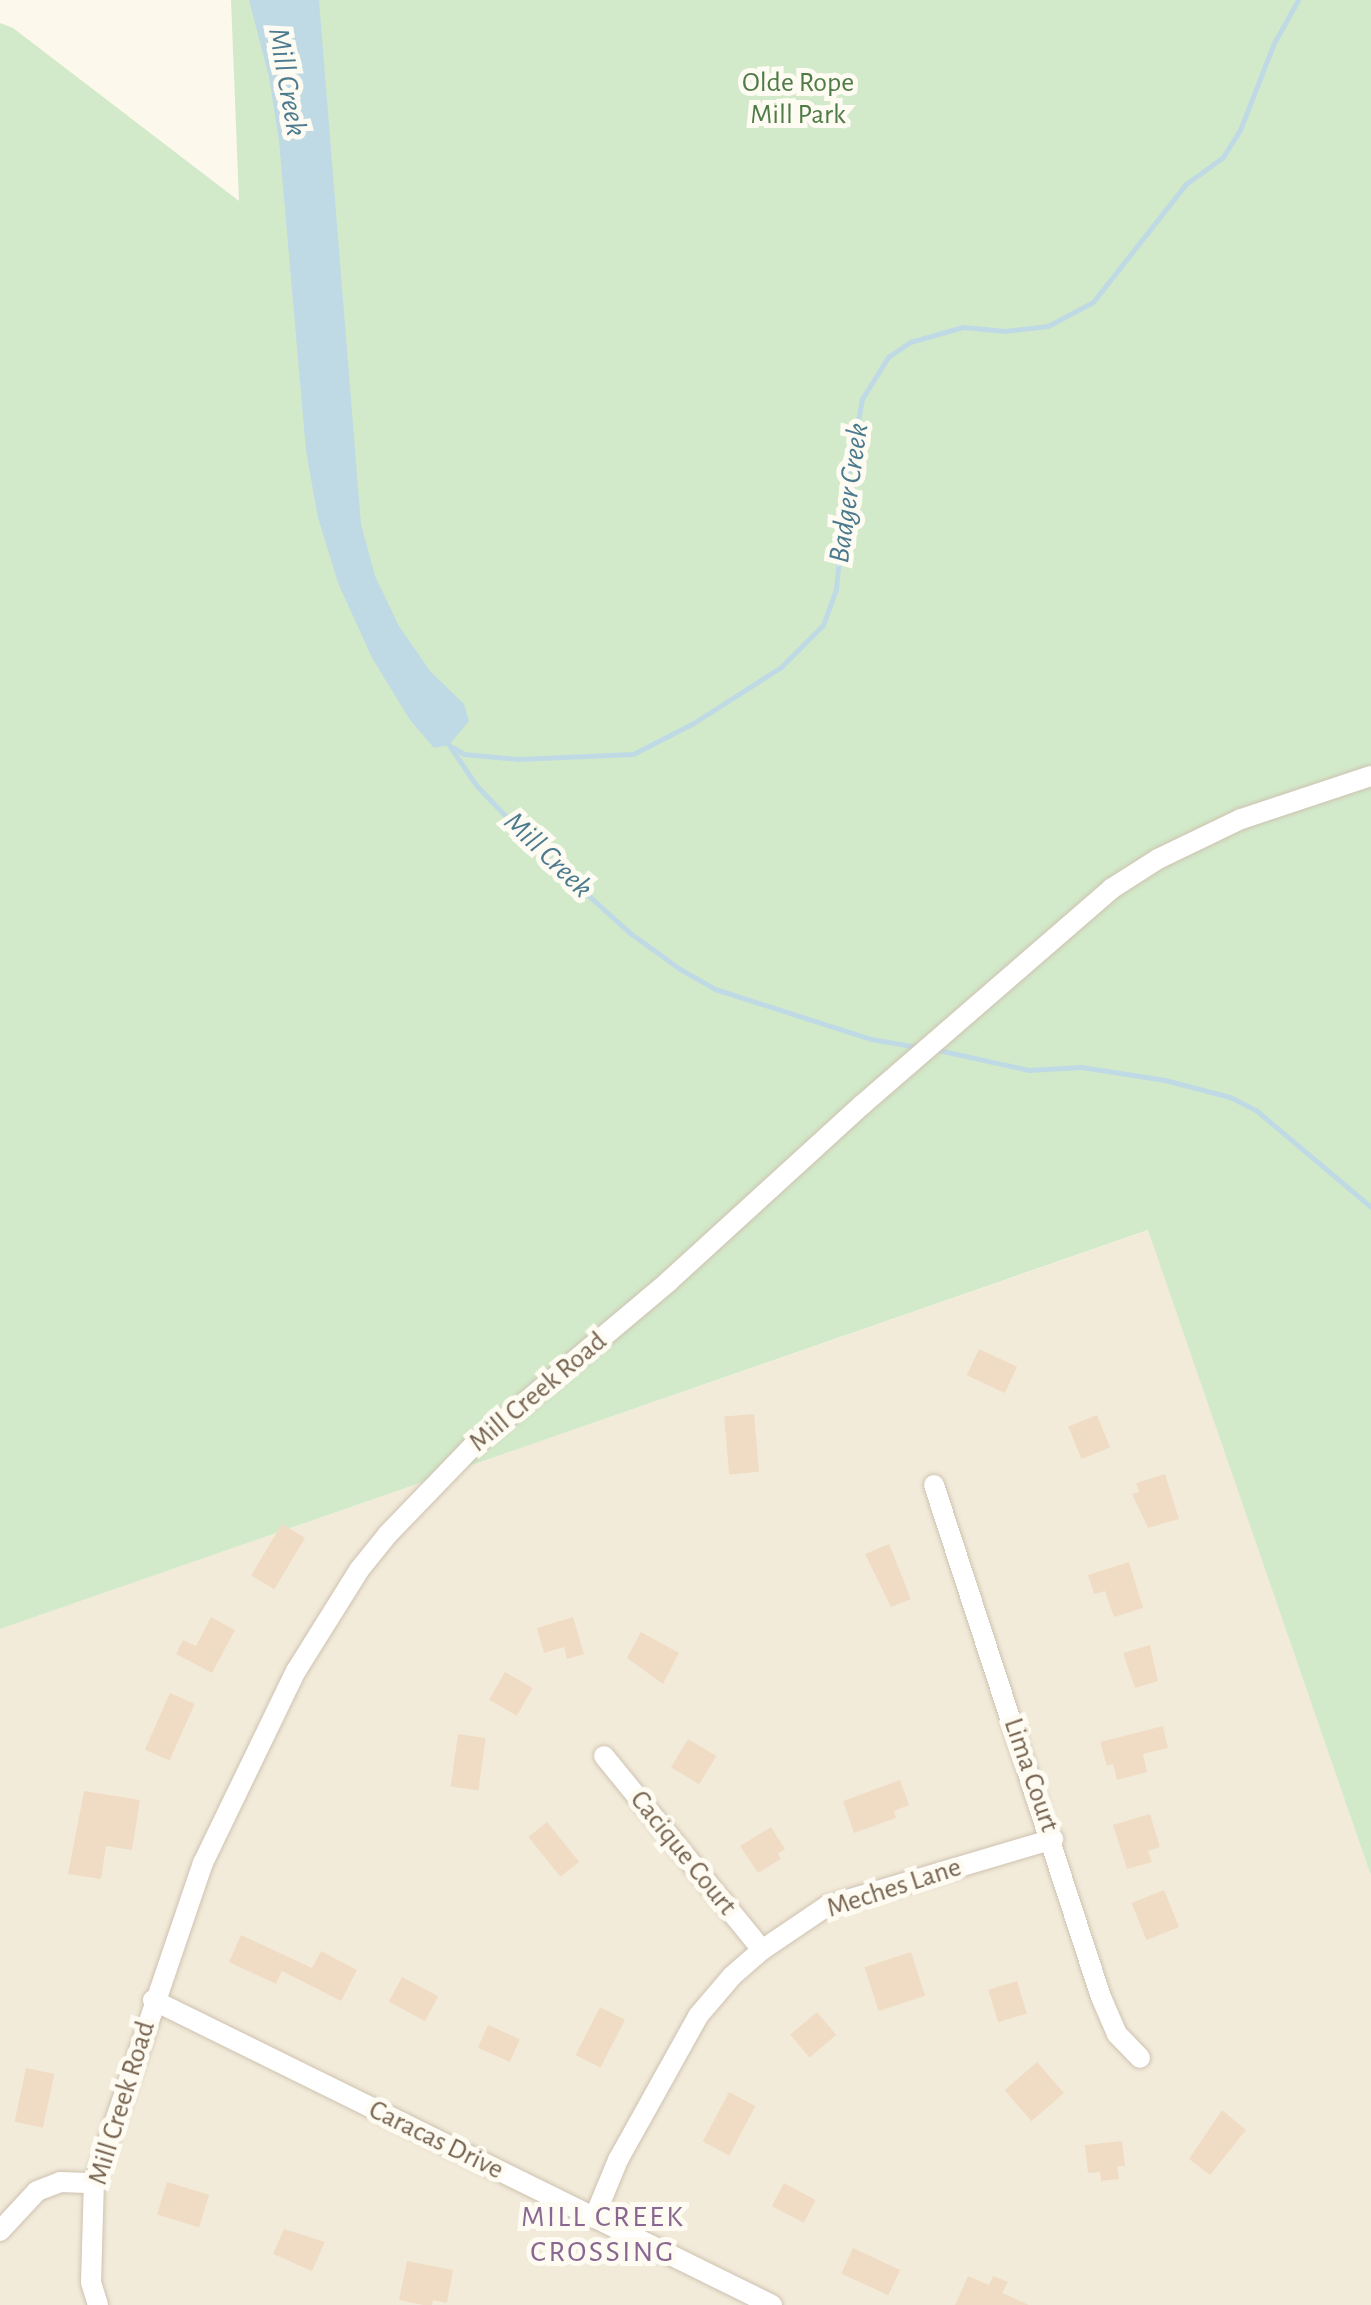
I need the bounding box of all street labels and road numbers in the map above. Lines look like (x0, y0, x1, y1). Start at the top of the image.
street label: Mill Creek Road (462, 1325, 614, 1459)
street label: Lima Court (996, 1714, 1066, 1836)
street label: Cacique Court (622, 1784, 744, 1922)
street label: Meches Lane (823, 1850, 965, 1926)
street label: Mill Creek Road (81, 2017, 163, 2189)
street label: Caracas Drive (363, 2093, 509, 2187)

